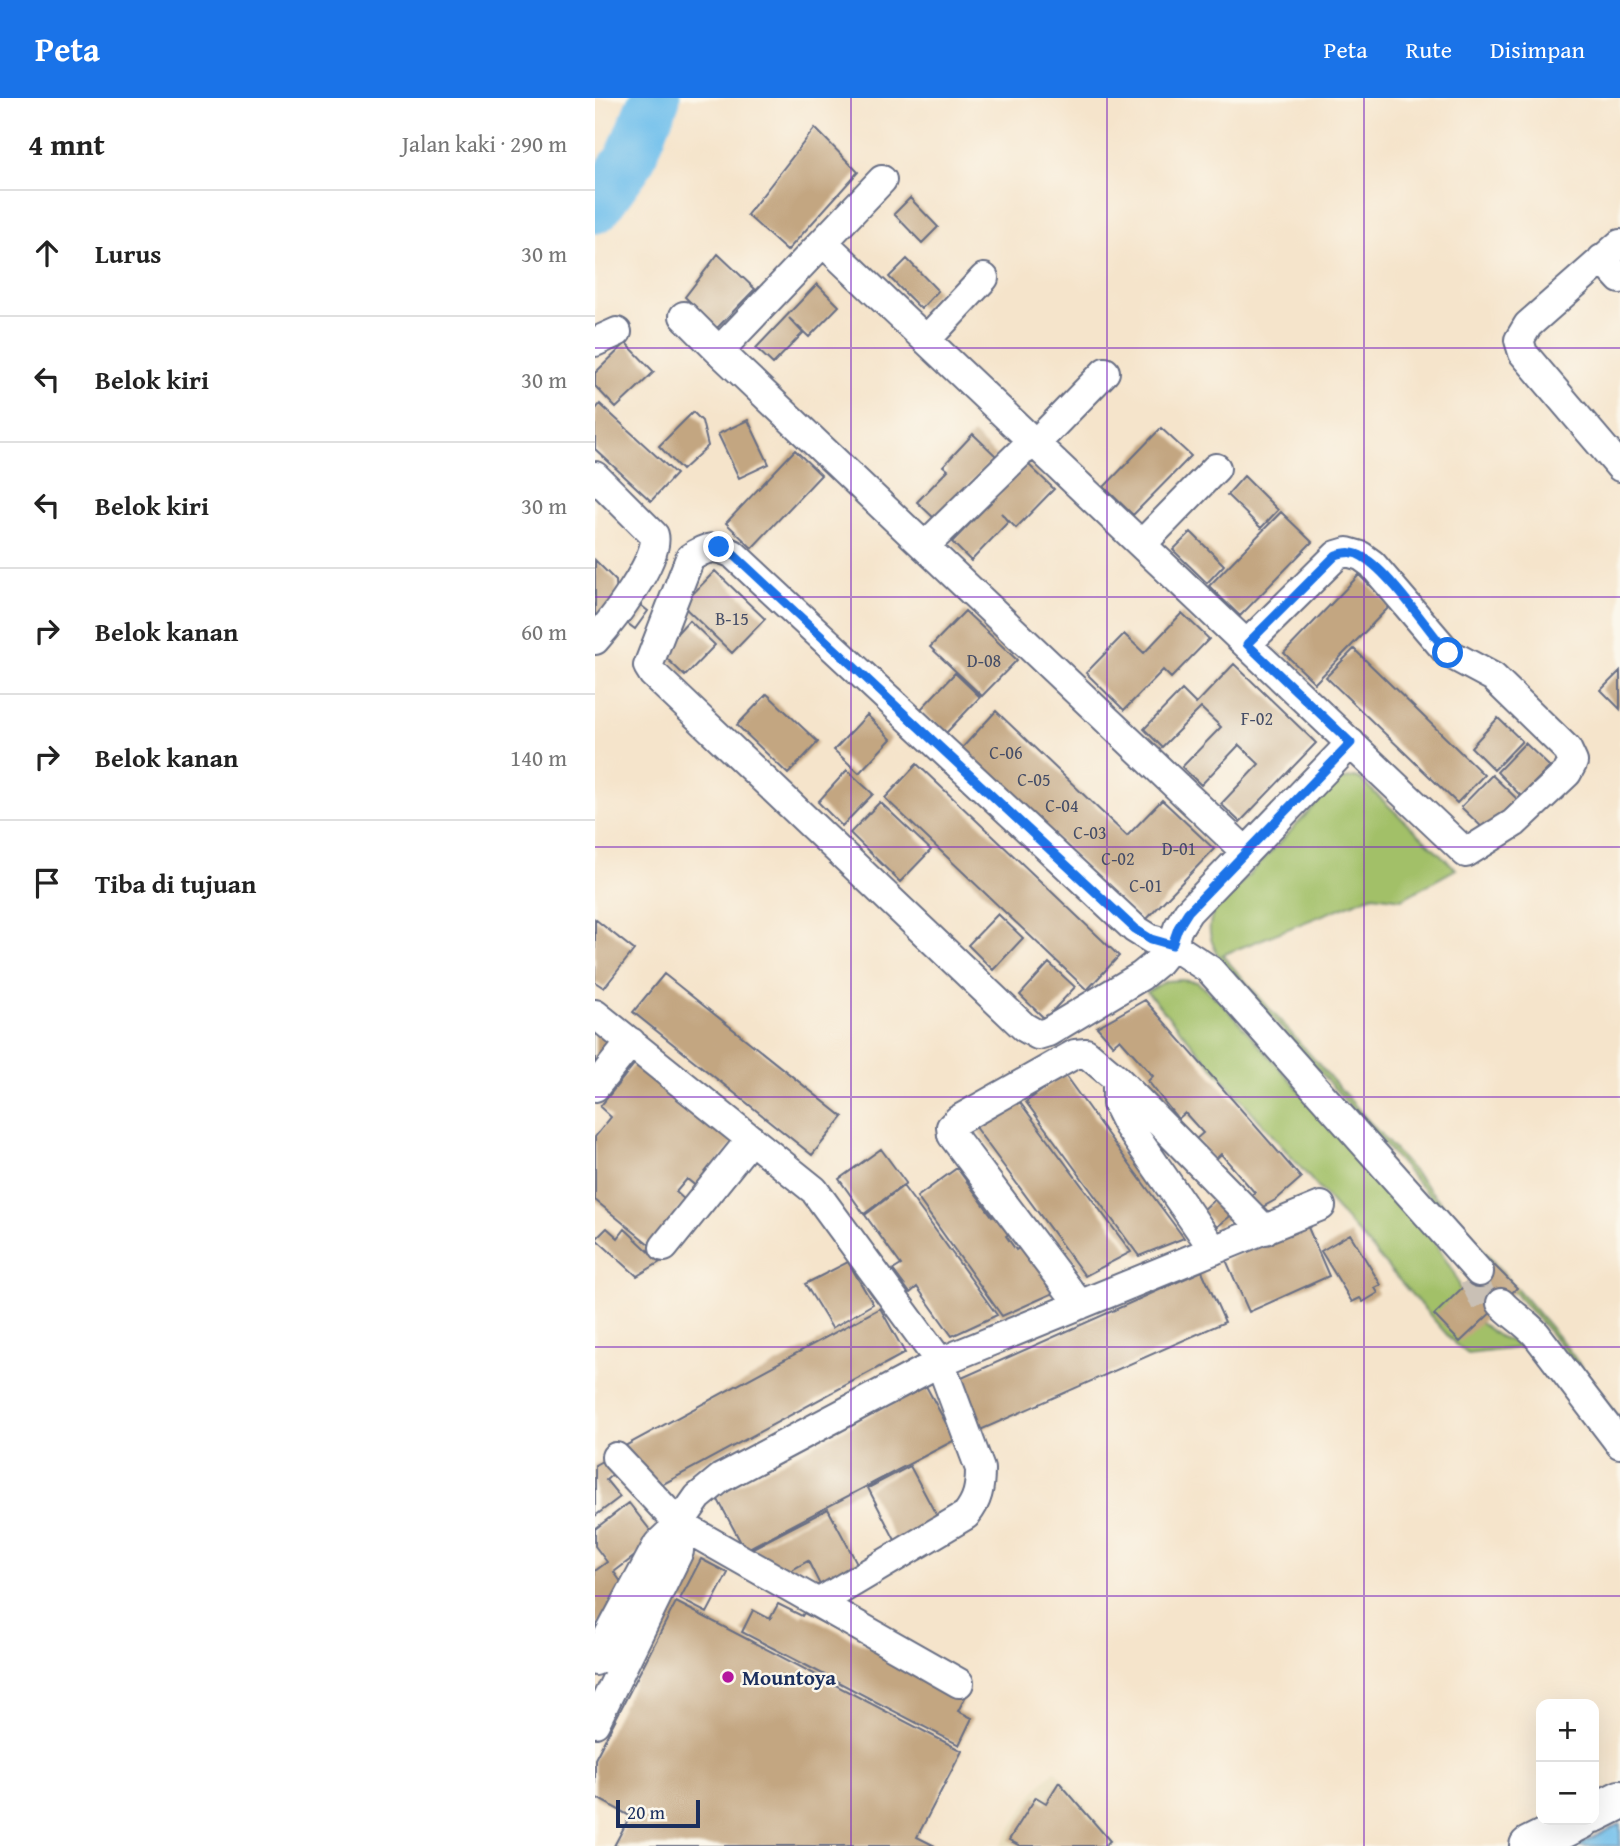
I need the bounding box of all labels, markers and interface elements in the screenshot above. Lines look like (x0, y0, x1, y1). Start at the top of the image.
text: Peta (35, 25, 100, 73)
text: Peta (1324, 32, 1367, 67)
text: Rute (1405, 32, 1452, 67)
text: Disimpan (1490, 32, 1585, 67)
text: 4 mnt (28, 122, 105, 166)
text: Jalan kaki · 290 m (402, 127, 567, 160)
icon: ahead (28, 234, 66, 272)
text: Lurus (95, 234, 161, 273)
text: 30 m (521, 237, 567, 270)
icon: left (28, 360, 66, 398)
text: Belok kiri (95, 360, 209, 399)
text: 30 m (521, 363, 567, 396)
icon: left (28, 486, 66, 524)
text: Belok kiri (95, 486, 209, 525)
text: 30 m (521, 489, 567, 522)
route end (703, 531, 734, 562)
house number: B-15 (715, 605, 749, 632)
icon: right (28, 612, 66, 650)
text: Belok kanan (95, 612, 238, 651)
text: 60 m (521, 615, 567, 648)
route start (1432, 637, 1463, 668)
house number: D-08 (967, 647, 1001, 674)
house number: F-02 (1241, 705, 1273, 732)
icon: right (28, 738, 66, 776)
text: Belok kanan (95, 738, 238, 777)
house number: C-06 (989, 739, 1023, 766)
text: 140 m (510, 741, 567, 774)
house number: C-05 (1017, 766, 1051, 793)
house number: C-04 (1045, 792, 1079, 819)
house number: C-03 (1073, 819, 1107, 846)
house number: D-01 (1162, 835, 1196, 862)
house number: C-02 (1101, 845, 1135, 872)
icon: arrive (28, 864, 66, 902)
text: Tiba di tujuan (95, 864, 256, 903)
house number: C-01 (1129, 872, 1163, 899)
place label: Mountoya (742, 1662, 836, 1693)
marker: Mountoya (720, 1669, 736, 1685)
map controls (1536, 1699, 1599, 1825)
button: + (1536, 1699, 1599, 1762)
button: − (1536, 1762, 1599, 1825)
scale bar (616, 1797, 700, 1829)
text: 20 m (627, 1798, 665, 1826)

